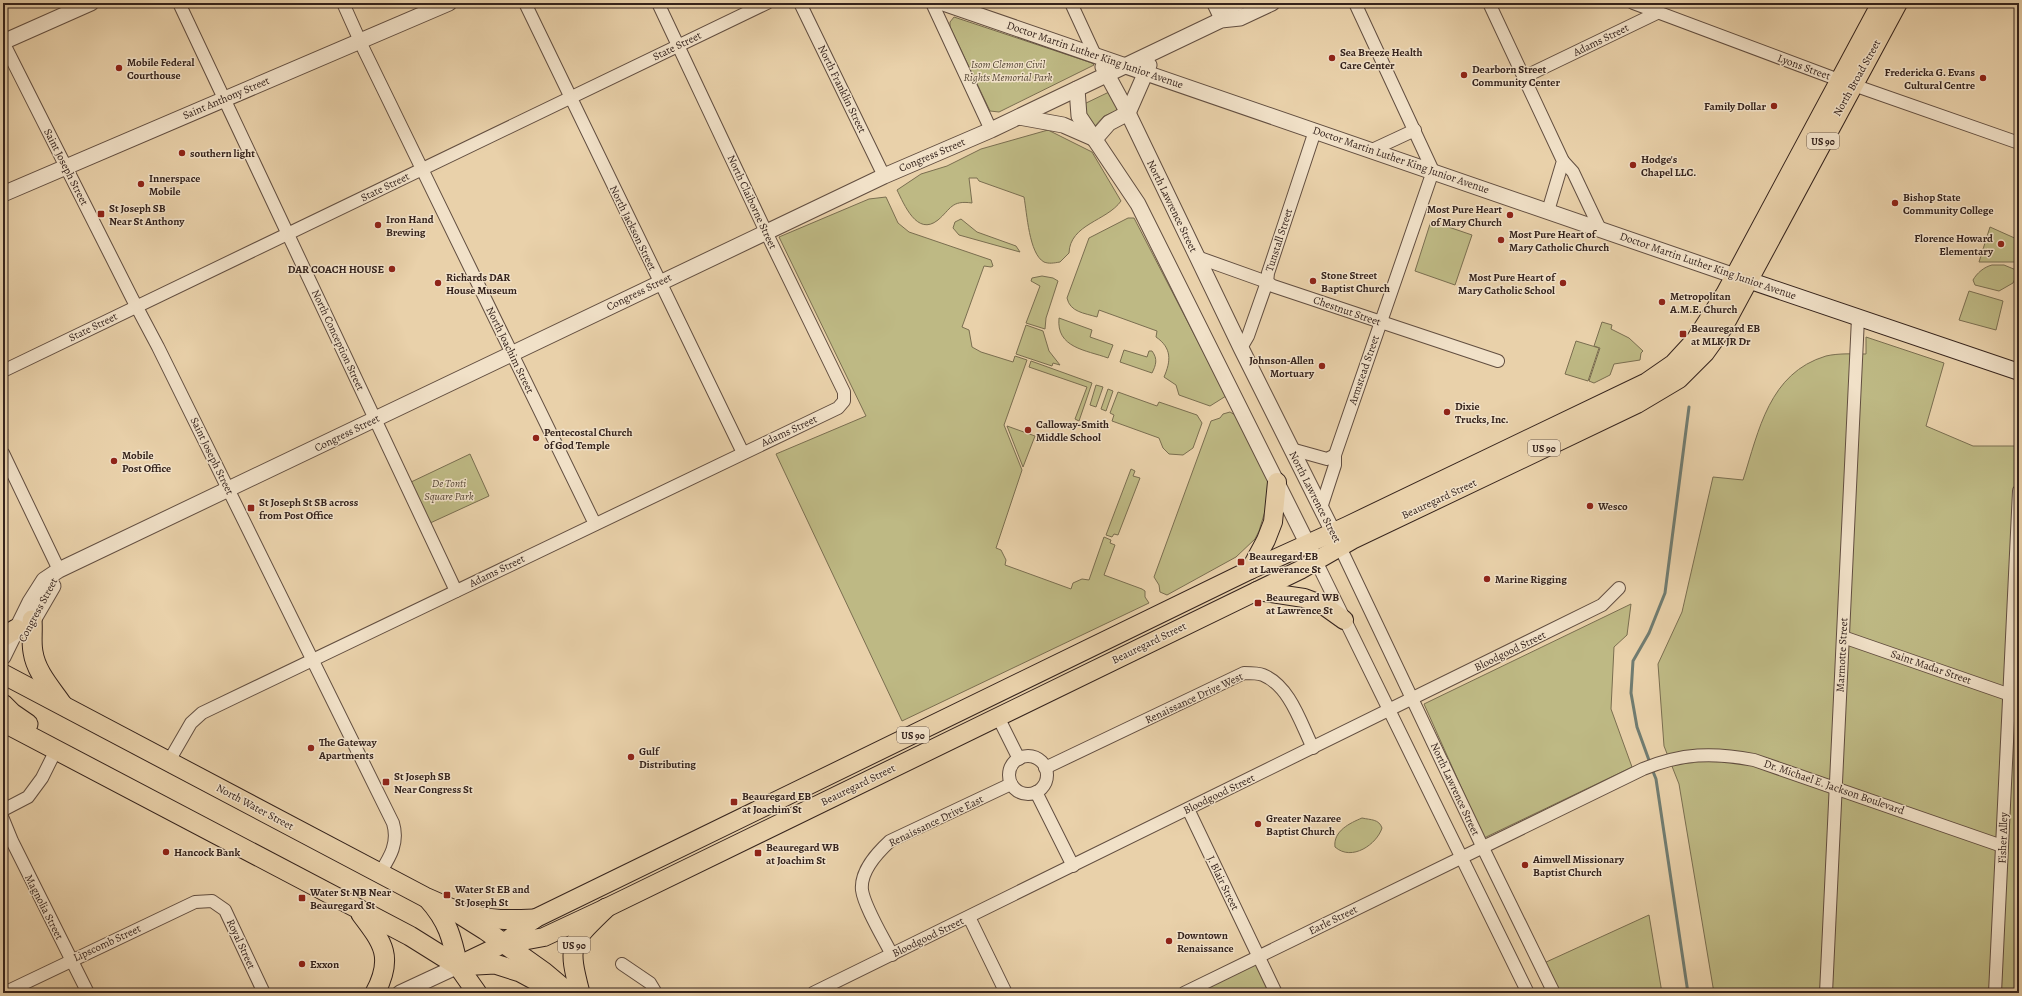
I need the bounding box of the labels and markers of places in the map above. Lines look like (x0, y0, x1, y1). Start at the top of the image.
place label: Sea Breeze Health Care Center (1340, 45, 1422, 73)
marker: Sea Breeze Health Care Center (1327, 53, 1337, 63)
place label: Mobile Federal Courthouse (127, 55, 195, 83)
place label: Dearborn Street Community Center (1472, 62, 1560, 90)
marker: Mobile Federal Courthouse (114, 63, 124, 73)
place label: Fredericka G. Evans Cultural Centre (1885, 65, 1975, 93)
marker: Dearborn Street Community Center (1459, 70, 1469, 80)
marker: Fredericka G. Evans Cultural Centre (1978, 73, 1988, 83)
place label: Family Dollar (1704, 99, 1766, 114)
marker: Family Dollar (1769, 101, 1779, 111)
place label: southern light (190, 146, 255, 161)
marker: southern light (177, 148, 187, 158)
place label: Hodge's Chapel LLC. (1641, 152, 1696, 180)
marker: Hodge's Chapel LLC. (1628, 160, 1638, 170)
place label: Innerspace Mobile (149, 171, 200, 199)
marker: Innerspace Mobile (136, 179, 146, 189)
place label: Bishop State Community College (1903, 190, 1993, 218)
marker: Bishop State Community College (1890, 198, 1900, 208)
place label: St Joseph SB Near St Anthony (109, 201, 185, 229)
place label: Most Pure Heart of Mary Church (1427, 202, 1502, 230)
marker: St Joseph SB Near St Anthony (96, 209, 106, 219)
marker: Most Pure Heart of Mary Church (1505, 210, 1515, 220)
place label: Iron Hand Brewing (386, 212, 434, 240)
marker: Iron Hand Brewing (373, 220, 383, 230)
place label: Most Pure Heart of Mary Catholic Church (1509, 227, 1609, 255)
place label: Florence Howard Elementary (1914, 231, 1994, 259)
marker: Most Pure Heart of Mary Catholic Church (1496, 235, 1506, 245)
marker: Florence Howard Elementary (1996, 239, 2006, 249)
place label: DAR COACH HOUSE (288, 262, 384, 277)
marker: DAR COACH HOUSE (387, 264, 397, 274)
place label: Stone Street Baptist Church (1321, 268, 1390, 296)
place label: Richards DAR House Museum (446, 270, 517, 298)
place label: Most Pure Heart of Mary Catholic School (1458, 270, 1557, 298)
marker: Stone Street Baptist Church (1308, 276, 1318, 286)
marker: Richards DAR House Museum (433, 278, 443, 288)
marker: Most Pure Heart of Mary Catholic School (1558, 278, 1568, 288)
place label: Metropolitan A.M.E. Church (1669, 289, 1737, 317)
marker: Metropolitan A.M.E. Church (1657, 297, 1667, 307)
place label: Beauregard EB at MLK JR Dr (1691, 321, 1760, 349)
marker: Beauregard EB at MLK JR Dr (1678, 329, 1688, 339)
place label: Johnson-Allen Mortuary (1249, 353, 1315, 381)
marker: Johnson-Allen Mortuary (1317, 361, 1327, 371)
place label: Dixie Trucks, Inc. (1455, 399, 1509, 427)
marker: Dixie Trucks, Inc. (1442, 407, 1452, 417)
place label: Calloway-Smith Middle School (1036, 417, 1109, 445)
place label: Pentecostal Church of God Temple (544, 425, 632, 453)
marker: Calloway-Smith Middle School (1023, 425, 1033, 435)
marker: Pentecostal Church of God Temple (531, 433, 541, 443)
place label: Mobile Post Office (122, 448, 171, 476)
marker: Mobile Post Office (109, 456, 119, 466)
place label: St Joseph St SB across from Post Office (259, 495, 359, 523)
place label: Wesco (1597, 499, 1628, 514)
marker: Wesco (1585, 501, 1595, 511)
marker: St Joseph St SB across from Post Office (246, 503, 256, 513)
place label: Beauregard EB at Lawerance St (1249, 549, 1321, 577)
marker: Beauregard EB at Lawerance St (1236, 557, 1246, 567)
place label: Marine Rigging (1495, 572, 1567, 587)
marker: Marine Rigging (1482, 574, 1492, 584)
place label: Beauregard WB at Lawrence St (1266, 590, 1339, 618)
marker: Beauregard WB at Lawrence St (1253, 598, 1263, 608)
place label: The Gateway Apartments (318, 735, 378, 763)
marker: The Gateway Apartments (306, 743, 316, 753)
place label: Gulf Distributing (639, 744, 696, 772)
marker: Gulf Distributing (626, 752, 636, 762)
place label: St Joseph SB Near Congress St (394, 769, 473, 797)
marker: St Joseph SB Near Congress St (381, 777, 391, 787)
place label: Beauregard EB at Joachim St (742, 789, 811, 817)
marker: Beauregard EB at Joachim St (729, 797, 739, 807)
place label: Greater Nazaree Baptist Church (1266, 811, 1341, 839)
marker: Greater Nazaree Baptist Church (1253, 819, 1263, 829)
place label: Beauregard WB at Joachim St (766, 840, 839, 868)
place label: Hancock Bank (174, 845, 240, 860)
marker: Hancock Bank (161, 847, 171, 857)
marker: Beauregard WB at Joachim St (753, 848, 763, 858)
place label: Aimwell Missionary Baptist Church (1532, 852, 1625, 880)
marker: Aimwell Missionary Baptist Church (1520, 860, 1530, 870)
place label: Water St EB and St Joseph St (454, 882, 530, 910)
place label: Water St NB Near Beauregard St (309, 885, 392, 913)
marker: Water St EB and St Joseph St (442, 890, 452, 900)
marker: Water St NB Near Beauregard St (297, 893, 307, 903)
place label: Downtown Renaissance (1177, 928, 1234, 956)
marker: Downtown Renaissance (1164, 936, 1174, 946)
place label: Exxon (310, 957, 339, 972)
marker: Exxon (297, 959, 307, 969)

